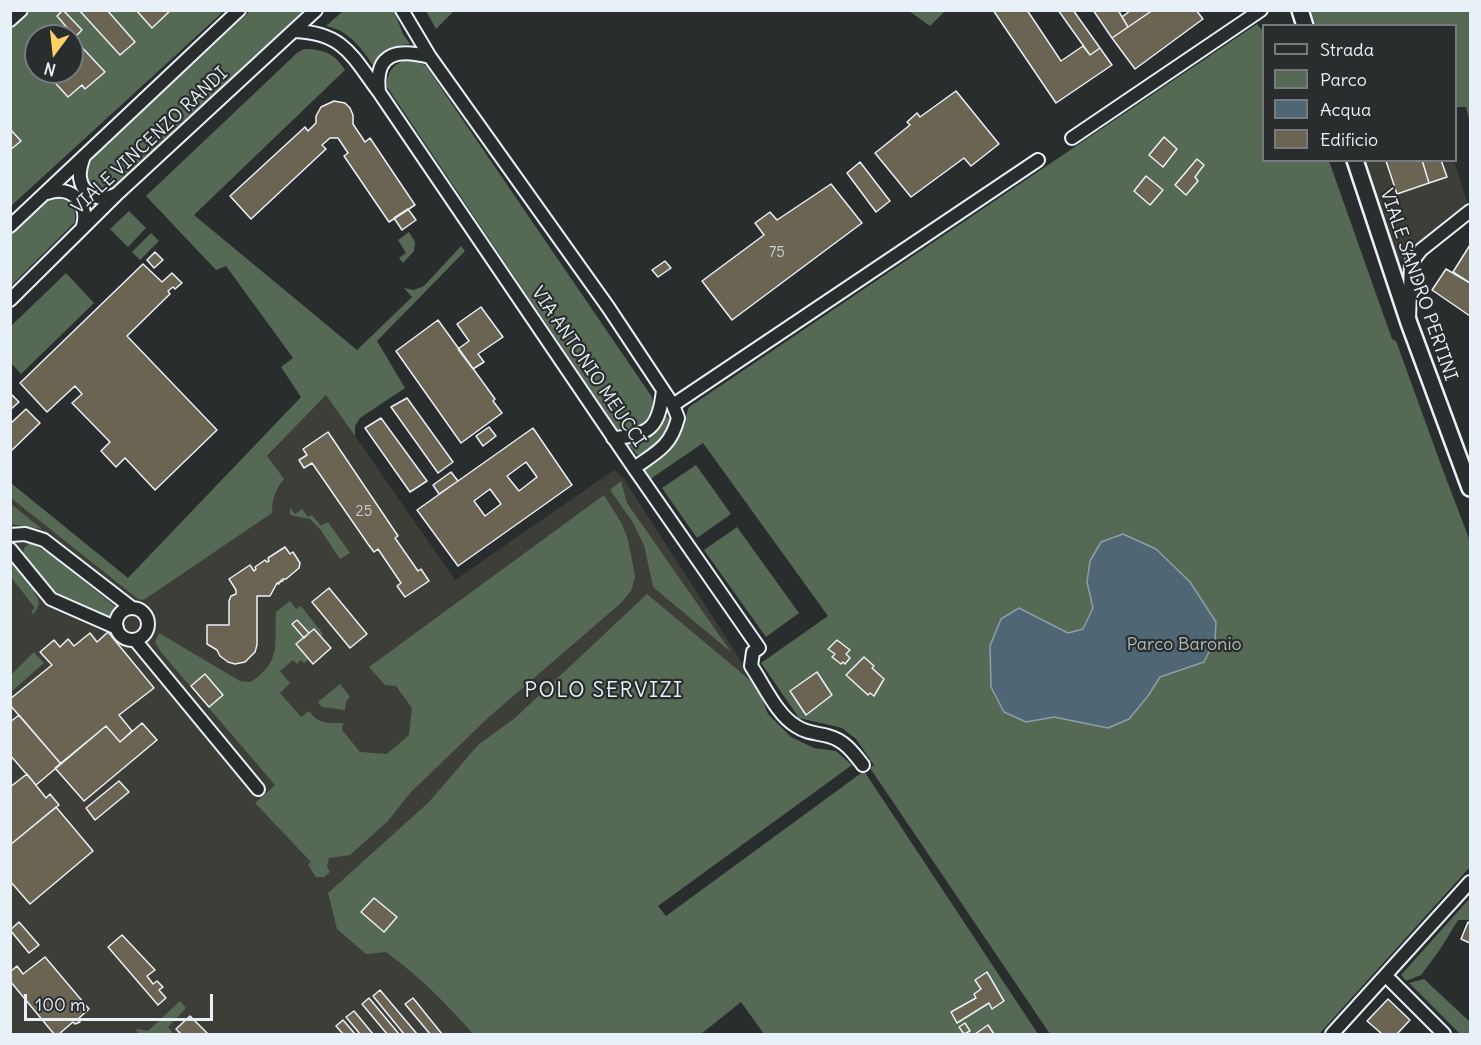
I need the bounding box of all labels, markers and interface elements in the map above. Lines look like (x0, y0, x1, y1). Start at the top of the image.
north arrow (24, 24, 84, 84)
legend (1262, 24, 1457, 162)
text: Strada (1320, 38, 1374, 61)
text: N (42, 58, 58, 81)
street label: VIALE VINCENZO RANDI (68, 63, 232, 219)
text: Parco (1320, 68, 1367, 91)
text: Acqua (1320, 98, 1371, 121)
text: Edificio (1320, 128, 1378, 151)
street label: VIALE SANDRO PERTINI (1375, 186, 1461, 384)
house number: 75 (769, 244, 785, 262)
street label: VIA ANTONIO MEUCCI (526, 283, 650, 451)
house number: 25 (356, 503, 372, 521)
park label: Parco Baronio (1126, 634, 1242, 656)
district label: POLO SERVIZI (524, 678, 684, 704)
scale bar (27, 982, 216, 1020)
text: 100 m (35, 993, 86, 1016)

